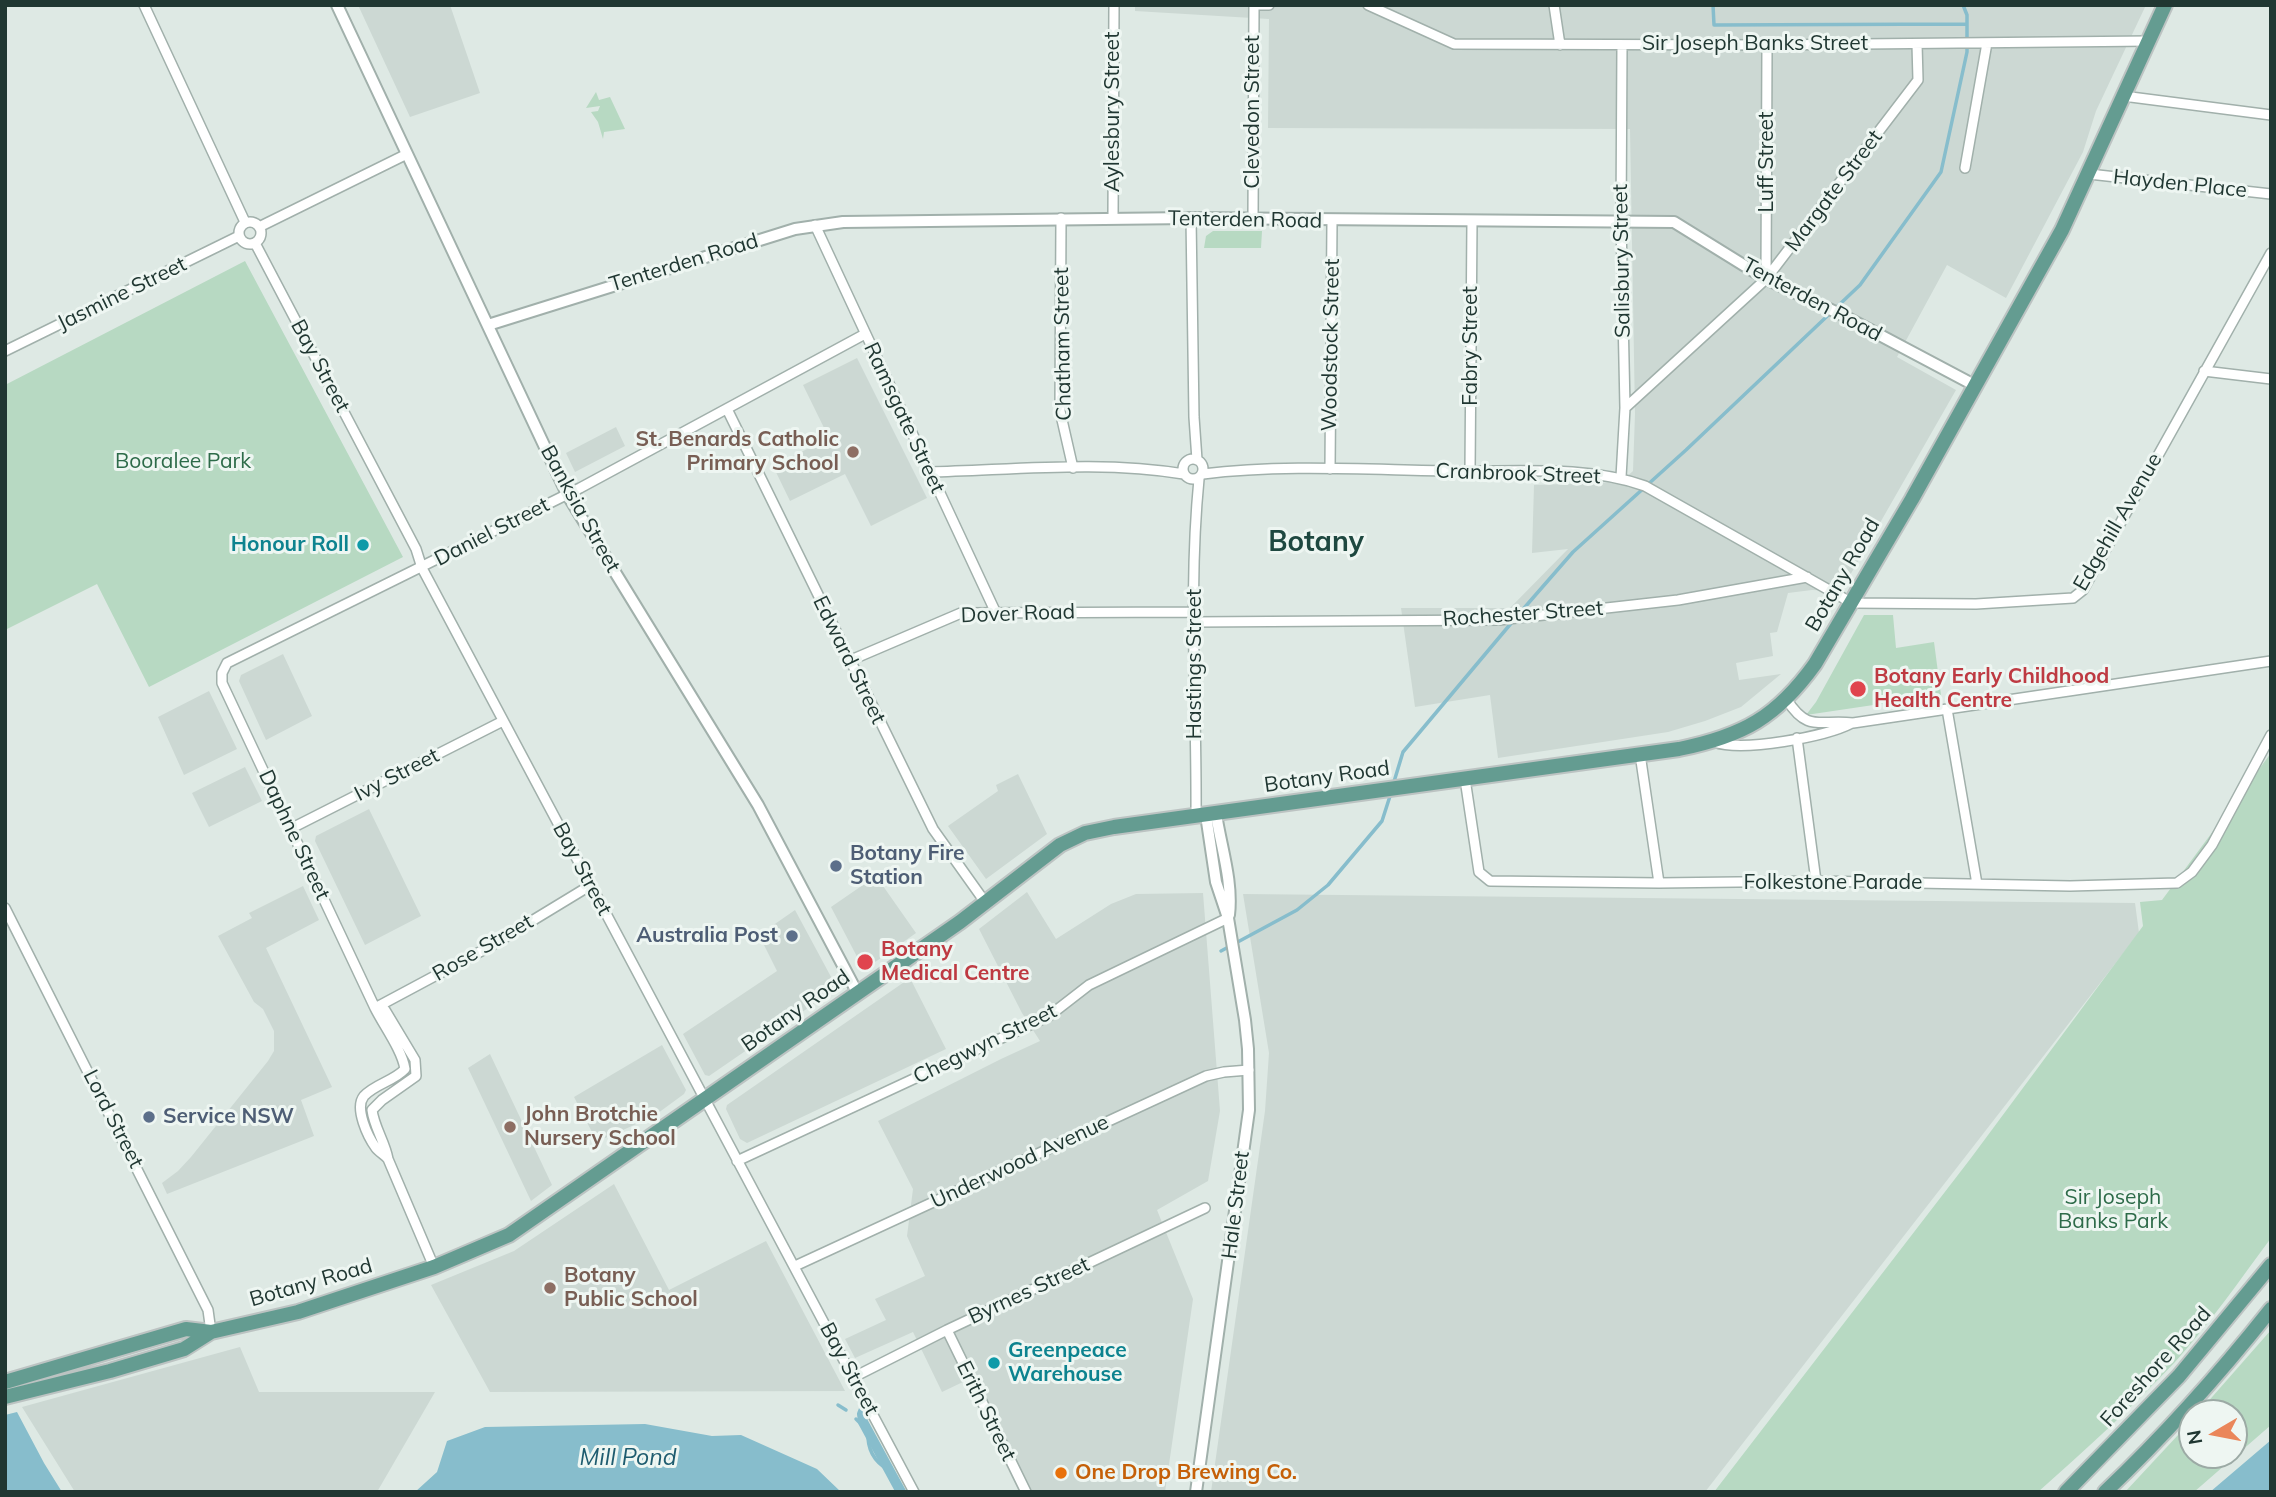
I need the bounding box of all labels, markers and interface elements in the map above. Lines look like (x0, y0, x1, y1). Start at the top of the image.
street label: Sir Joseph Banks Street (1642, 31, 1868, 57)
street label: Aylesbury Street (1100, 32, 1126, 192)
street label: Clevedon Street (1240, 35, 1266, 189)
street label: Luff Street (1754, 112, 1780, 212)
street label: Margate Street (1780, 125, 1888, 257)
street label: Hayden Place (2112, 164, 2248, 204)
street label: Salisbury Street (1608, 184, 1636, 338)
street label: Tenterden Road (1168, 206, 1322, 234)
street label: Tenterden Road (607, 228, 761, 298)
street label: Jasmine Street (53, 252, 191, 336)
street label: Tenterden Road (1738, 253, 1886, 347)
street label: Woodstock Street (1317, 258, 1345, 432)
street label: Chatham Street (1049, 267, 1077, 421)
street label: Fabry Street (1458, 286, 1484, 406)
street label: Bay Street (285, 315, 355, 417)
street label: Ramsgate Street (858, 339, 950, 497)
place label: St. Benards Catholic Primary School (636, 427, 839, 477)
street label: Banksia Street (535, 441, 625, 577)
marker: St. Benards Catholic Primary School (845, 444, 861, 460)
park label: Booralee Park (115, 449, 251, 475)
street label: Edgehill Avenue (2068, 449, 2168, 595)
street label: Cranbrook Street (1435, 459, 1601, 489)
street label: Daniel Street (430, 492, 554, 572)
street label: Botany Road (1800, 514, 1886, 636)
district label: Botany (1268, 526, 1364, 560)
place label: Honour Roll (231, 532, 349, 558)
marker: Honour Roll (355, 537, 371, 553)
street label: Hastings Street (1182, 589, 1208, 739)
street label: Edward Street (807, 592, 891, 728)
street label: Rochester Street (1442, 596, 1604, 632)
street label: Dover Road (960, 599, 1076, 629)
place label: Botany Early Childhood Health Centre (1874, 664, 2109, 714)
marker: Botany Early Childhood Health Centre (1848, 679, 1868, 699)
street label: Ivy Street (350, 743, 444, 807)
street label: Botany Road (1263, 756, 1391, 798)
street label: Daphne Street (253, 766, 335, 904)
street label: Bay Street (547, 818, 617, 920)
place label: Botany Fire Station (850, 841, 965, 891)
marker: Botany Fire Station (828, 858, 844, 874)
street label: Folkestone Parade (1743, 870, 1923, 896)
street label: Rose Street (428, 909, 538, 987)
place label: Australia Post (636, 923, 778, 949)
marker: Australia Post (784, 928, 800, 944)
place label: Botany Medical Centre (881, 937, 1029, 987)
marker: Botany Medical Centre (855, 952, 875, 972)
street label: Botany Road (737, 964, 855, 1058)
street label: Chegwyn Street (909, 998, 1061, 1090)
street label: Lord Street (77, 1066, 149, 1172)
place label: John Brotchie Nursery School (524, 1102, 676, 1152)
place label: Service NSW (163, 1104, 294, 1130)
marker: Service NSW (141, 1109, 157, 1125)
street label: Underwood Avenue (927, 1110, 1113, 1214)
marker: John Brotchie Nursery School (502, 1119, 518, 1135)
street label: Hale Street (1217, 1150, 1255, 1260)
park label: Sir Joseph Banks Park (2058, 1185, 2168, 1235)
street label: Byrnes Street (964, 1252, 1094, 1330)
street label: Botany Road (247, 1253, 375, 1313)
place label: Botany Public School (564, 1263, 698, 1313)
marker: Botany Public School (542, 1280, 558, 1296)
street label: Foreshore Road (2095, 1302, 2217, 1432)
street label: Bay Street (814, 1318, 884, 1420)
place label: Greenpeace Warehouse (1008, 1338, 1127, 1388)
marker: Greenpeace Warehouse (986, 1355, 1002, 1371)
street label: Erith Street (951, 1357, 1021, 1465)
north arrow (2178, 1399, 2248, 1469)
text: N (2181, 1428, 2207, 1446)
water label: Mill Pond (579, 1444, 677, 1472)
place label: One Drop Brewing Co. (1075, 1460, 1297, 1486)
marker: One Drop Brewing Co. (1053, 1465, 1069, 1481)

